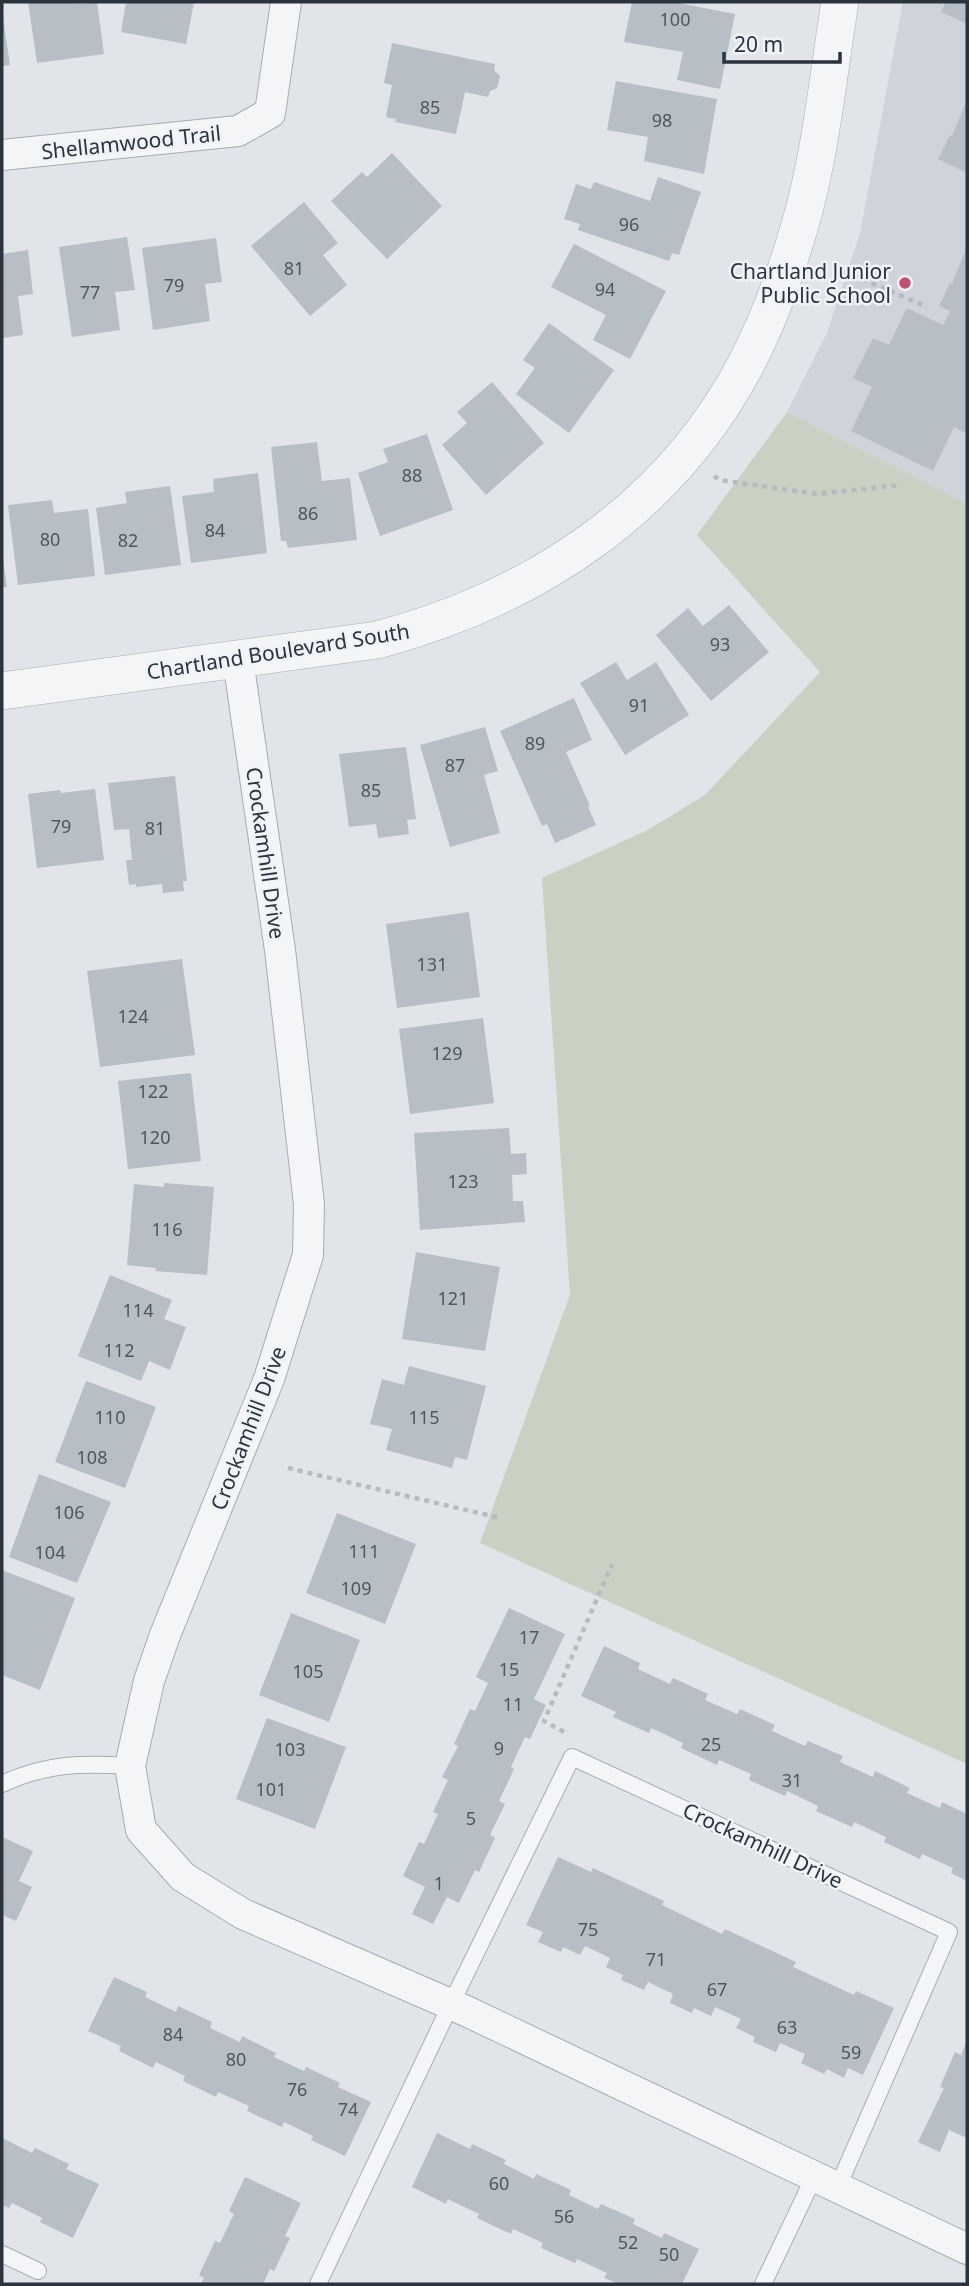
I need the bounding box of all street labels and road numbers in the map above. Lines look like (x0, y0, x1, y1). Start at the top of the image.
street label: Shellamwood Trail (40, 119, 222, 165)
street label: Chartland Boulevard South (145, 616, 411, 686)
street label: Crockamhill Drive (240, 765, 292, 941)
street label: Crockamhill Drive (204, 1342, 292, 1514)
street label: Crockamhill Drive (678, 1796, 848, 1894)

